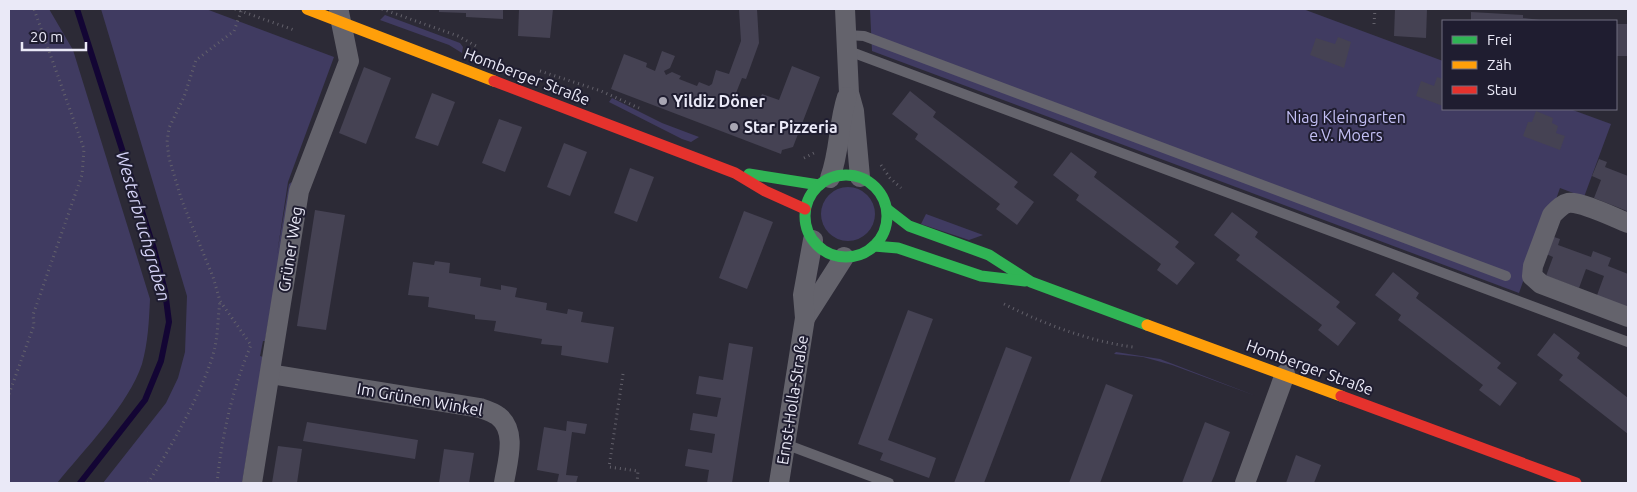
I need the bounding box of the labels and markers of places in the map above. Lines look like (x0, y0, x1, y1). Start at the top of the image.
place label: Yildiz Döner (673, 92, 765, 110)
marker: Yildiz Döner (657, 95, 669, 107)
place label: Star Pizzeria (744, 118, 838, 136)
marker: Star Pizzeria (728, 121, 740, 133)

